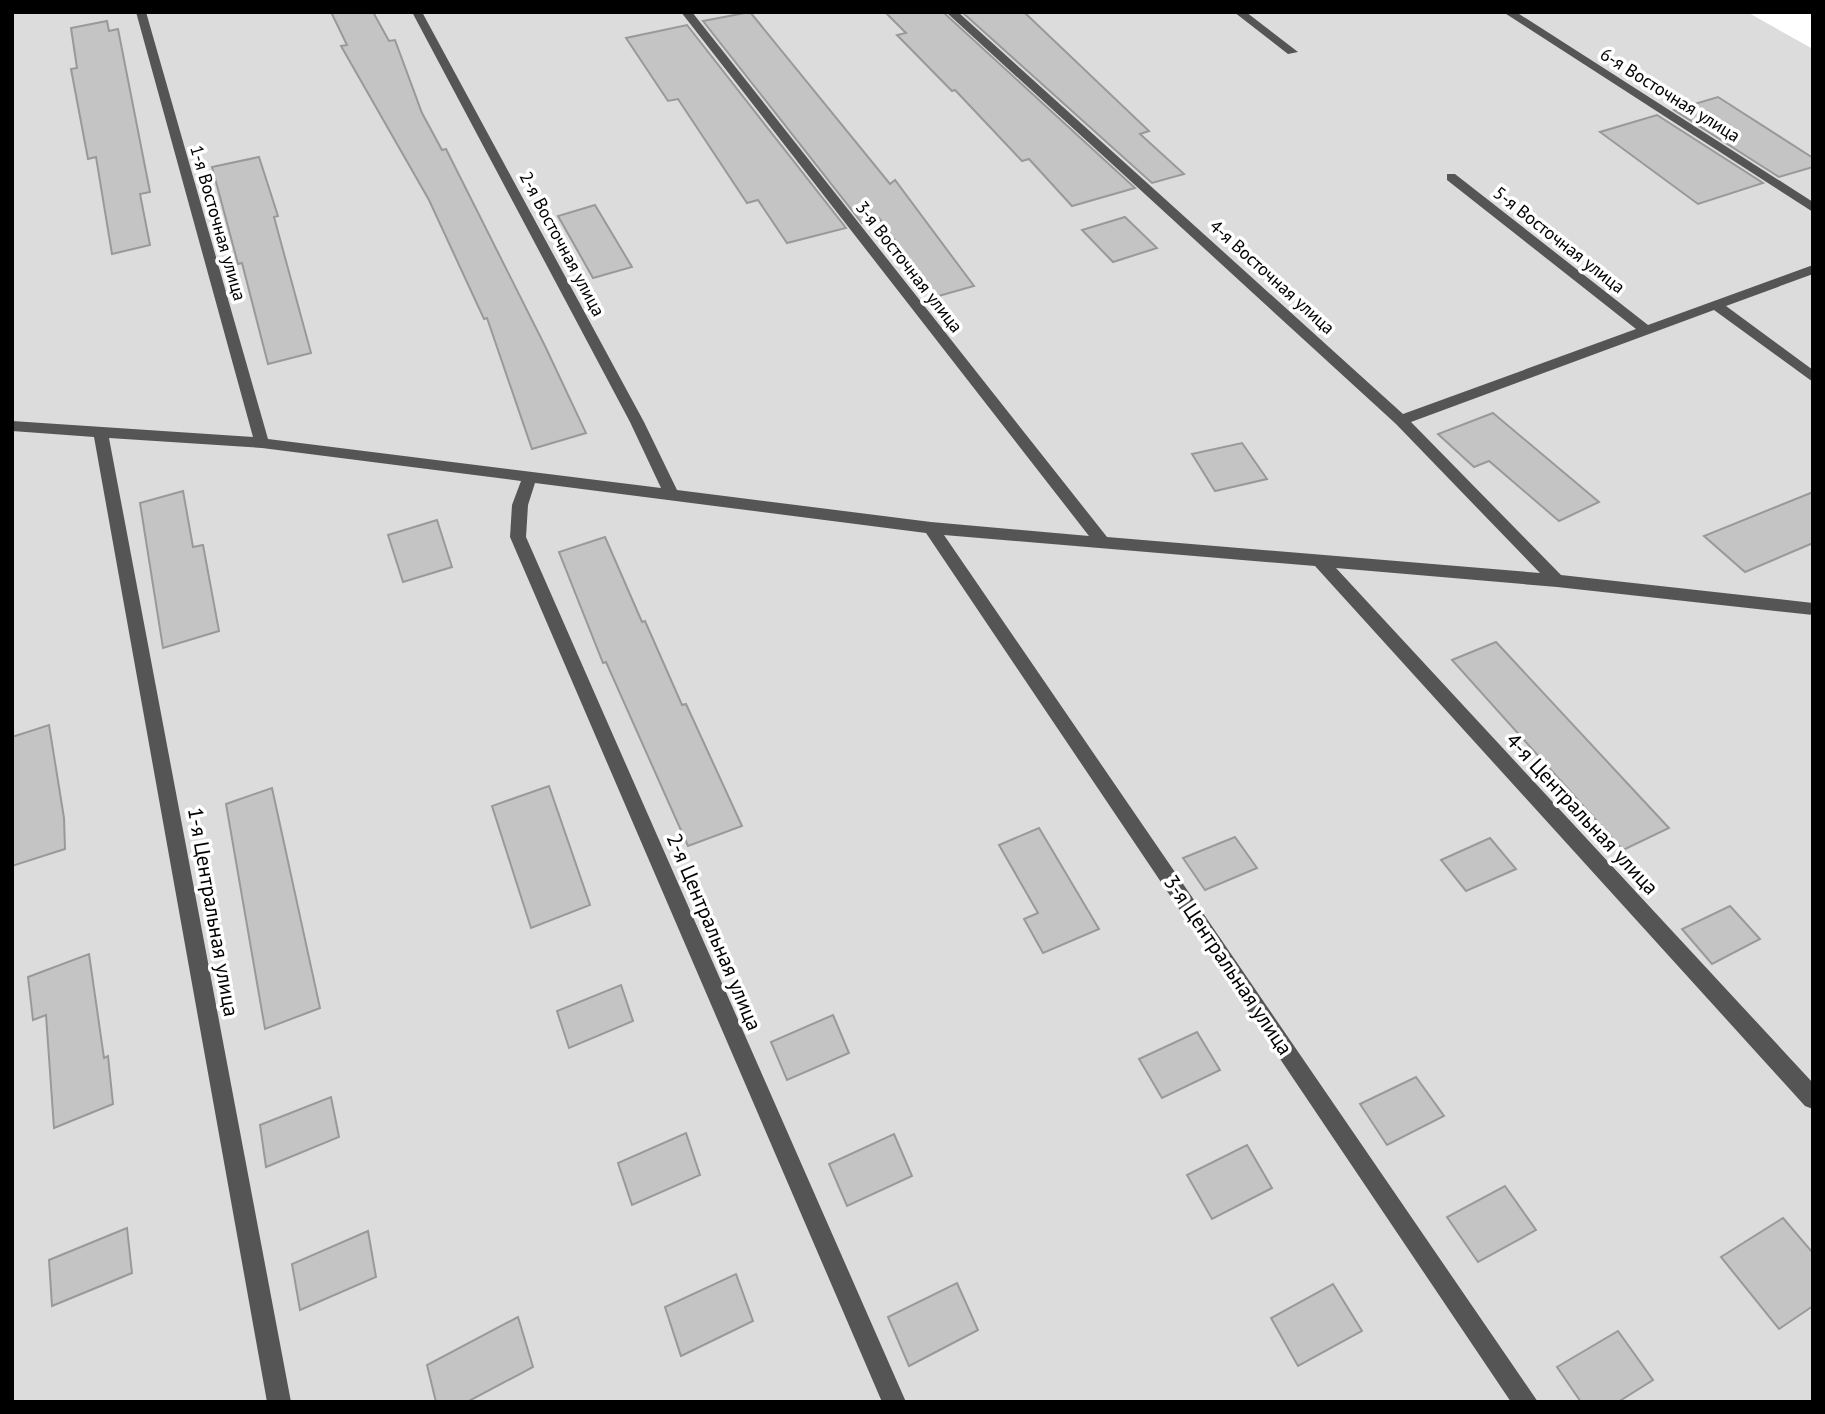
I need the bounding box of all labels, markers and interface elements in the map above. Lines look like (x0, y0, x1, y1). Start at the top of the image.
street label: 6-я Восточная улица (1596, 42, 1745, 147)
street label: 1-я Восточная улица (185, 142, 252, 303)
street label: 2-я Восточная улица (515, 167, 610, 320)
street label: 5-я Восточная улица (1489, 181, 1630, 298)
street label: 3-я Восточная улица (851, 196, 968, 337)
street label: 4-я Восточная улица (1205, 214, 1340, 339)
street label: 4-я Центральная улица (1500, 727, 1664, 900)
street label: 1-я Центральная улица (182, 805, 245, 1019)
street label: 2-я Центральная улица (661, 829, 768, 1035)
street label: 3-я Центральная улица (1158, 869, 1299, 1060)

